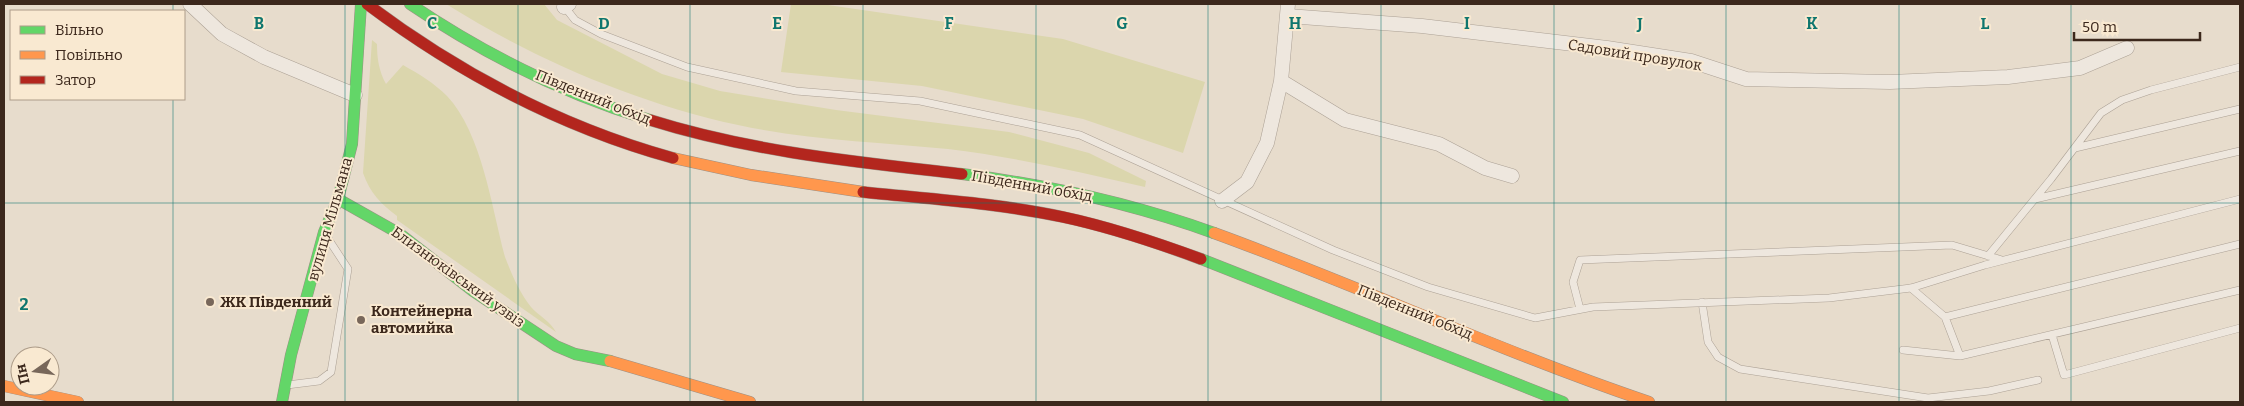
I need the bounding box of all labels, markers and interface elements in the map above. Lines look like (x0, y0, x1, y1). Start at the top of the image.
legend (10, 10, 185, 100)
scale bar (2074, 10, 2200, 42)
text: B (254, 14, 264, 33)
text: C (427, 14, 437, 33)
text: D (598, 14, 610, 33)
text: E (772, 14, 782, 33)
text: F (945, 14, 954, 33)
text: G (1116, 14, 1128, 33)
text: H (1289, 14, 1302, 33)
text: I (1464, 14, 1470, 33)
text: J (1636, 14, 1643, 33)
text: K (1806, 14, 1818, 33)
text: L (1981, 14, 1990, 33)
text: 50 m (2082, 18, 2118, 36)
text: Вільно (55, 21, 104, 39)
street label: Садовий провулок (1567, 36, 1704, 75)
text: Повільно (55, 46, 123, 64)
street label: Південний обхід (533, 66, 653, 128)
text: Затор (55, 71, 96, 89)
street label: вулиця Мільмана (304, 155, 356, 283)
street label: Південний обхід (970, 166, 1094, 206)
street label: Близнюківський узвіз (388, 223, 528, 331)
street label: Південний обхід (1355, 281, 1475, 343)
place label: ЖК Південний (220, 293, 332, 311)
text: 2 (19, 295, 29, 314)
marker: ЖК Південний (204, 296, 216, 308)
place label: Контейнерна автомийка (371, 302, 473, 337)
marker: Контейнерна автомийка (355, 314, 367, 326)
north arrow (10, 346, 60, 396)
text: Пн (12, 362, 34, 386)

